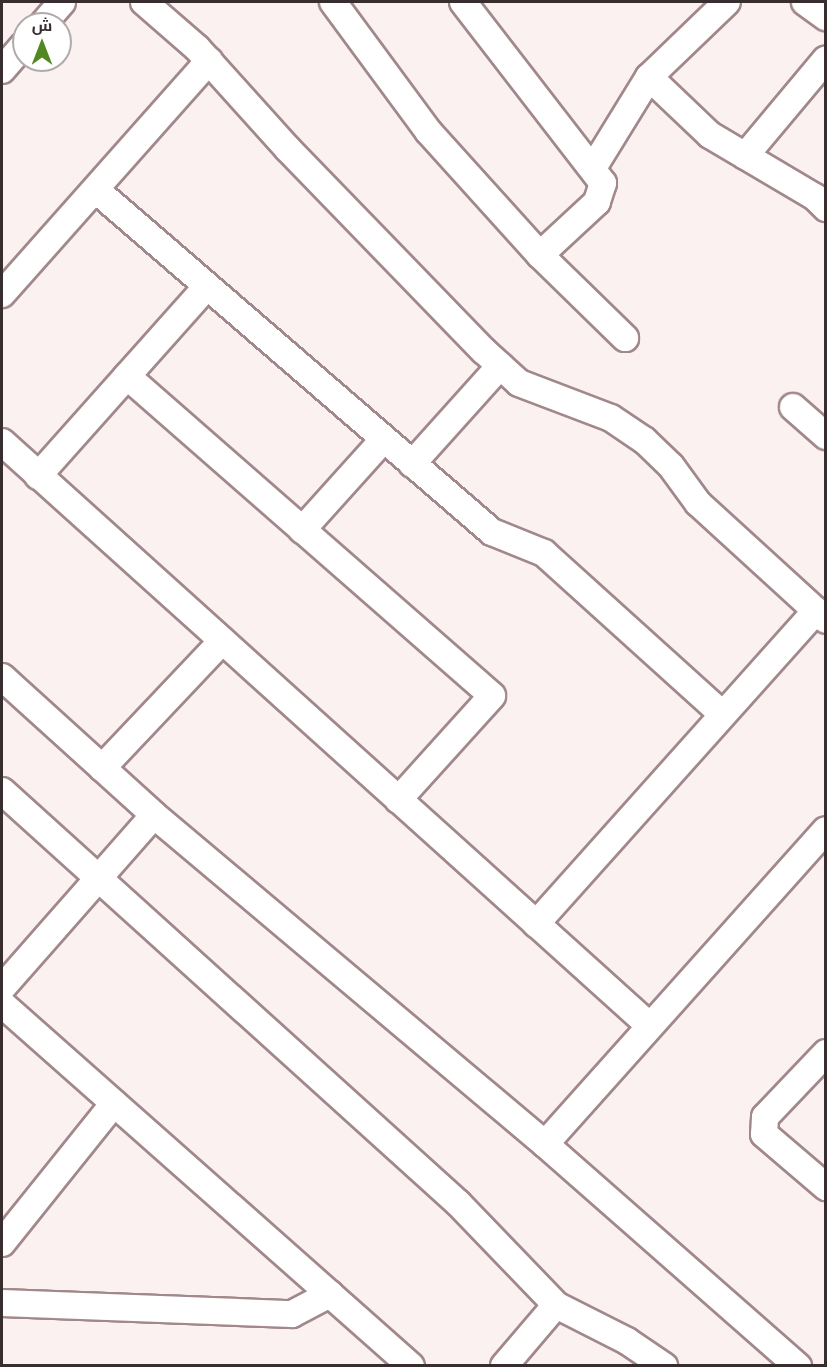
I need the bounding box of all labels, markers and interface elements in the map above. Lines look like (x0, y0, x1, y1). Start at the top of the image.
north arrow (12, 12, 72, 72)
text: ش (32, 18, 52, 34)

